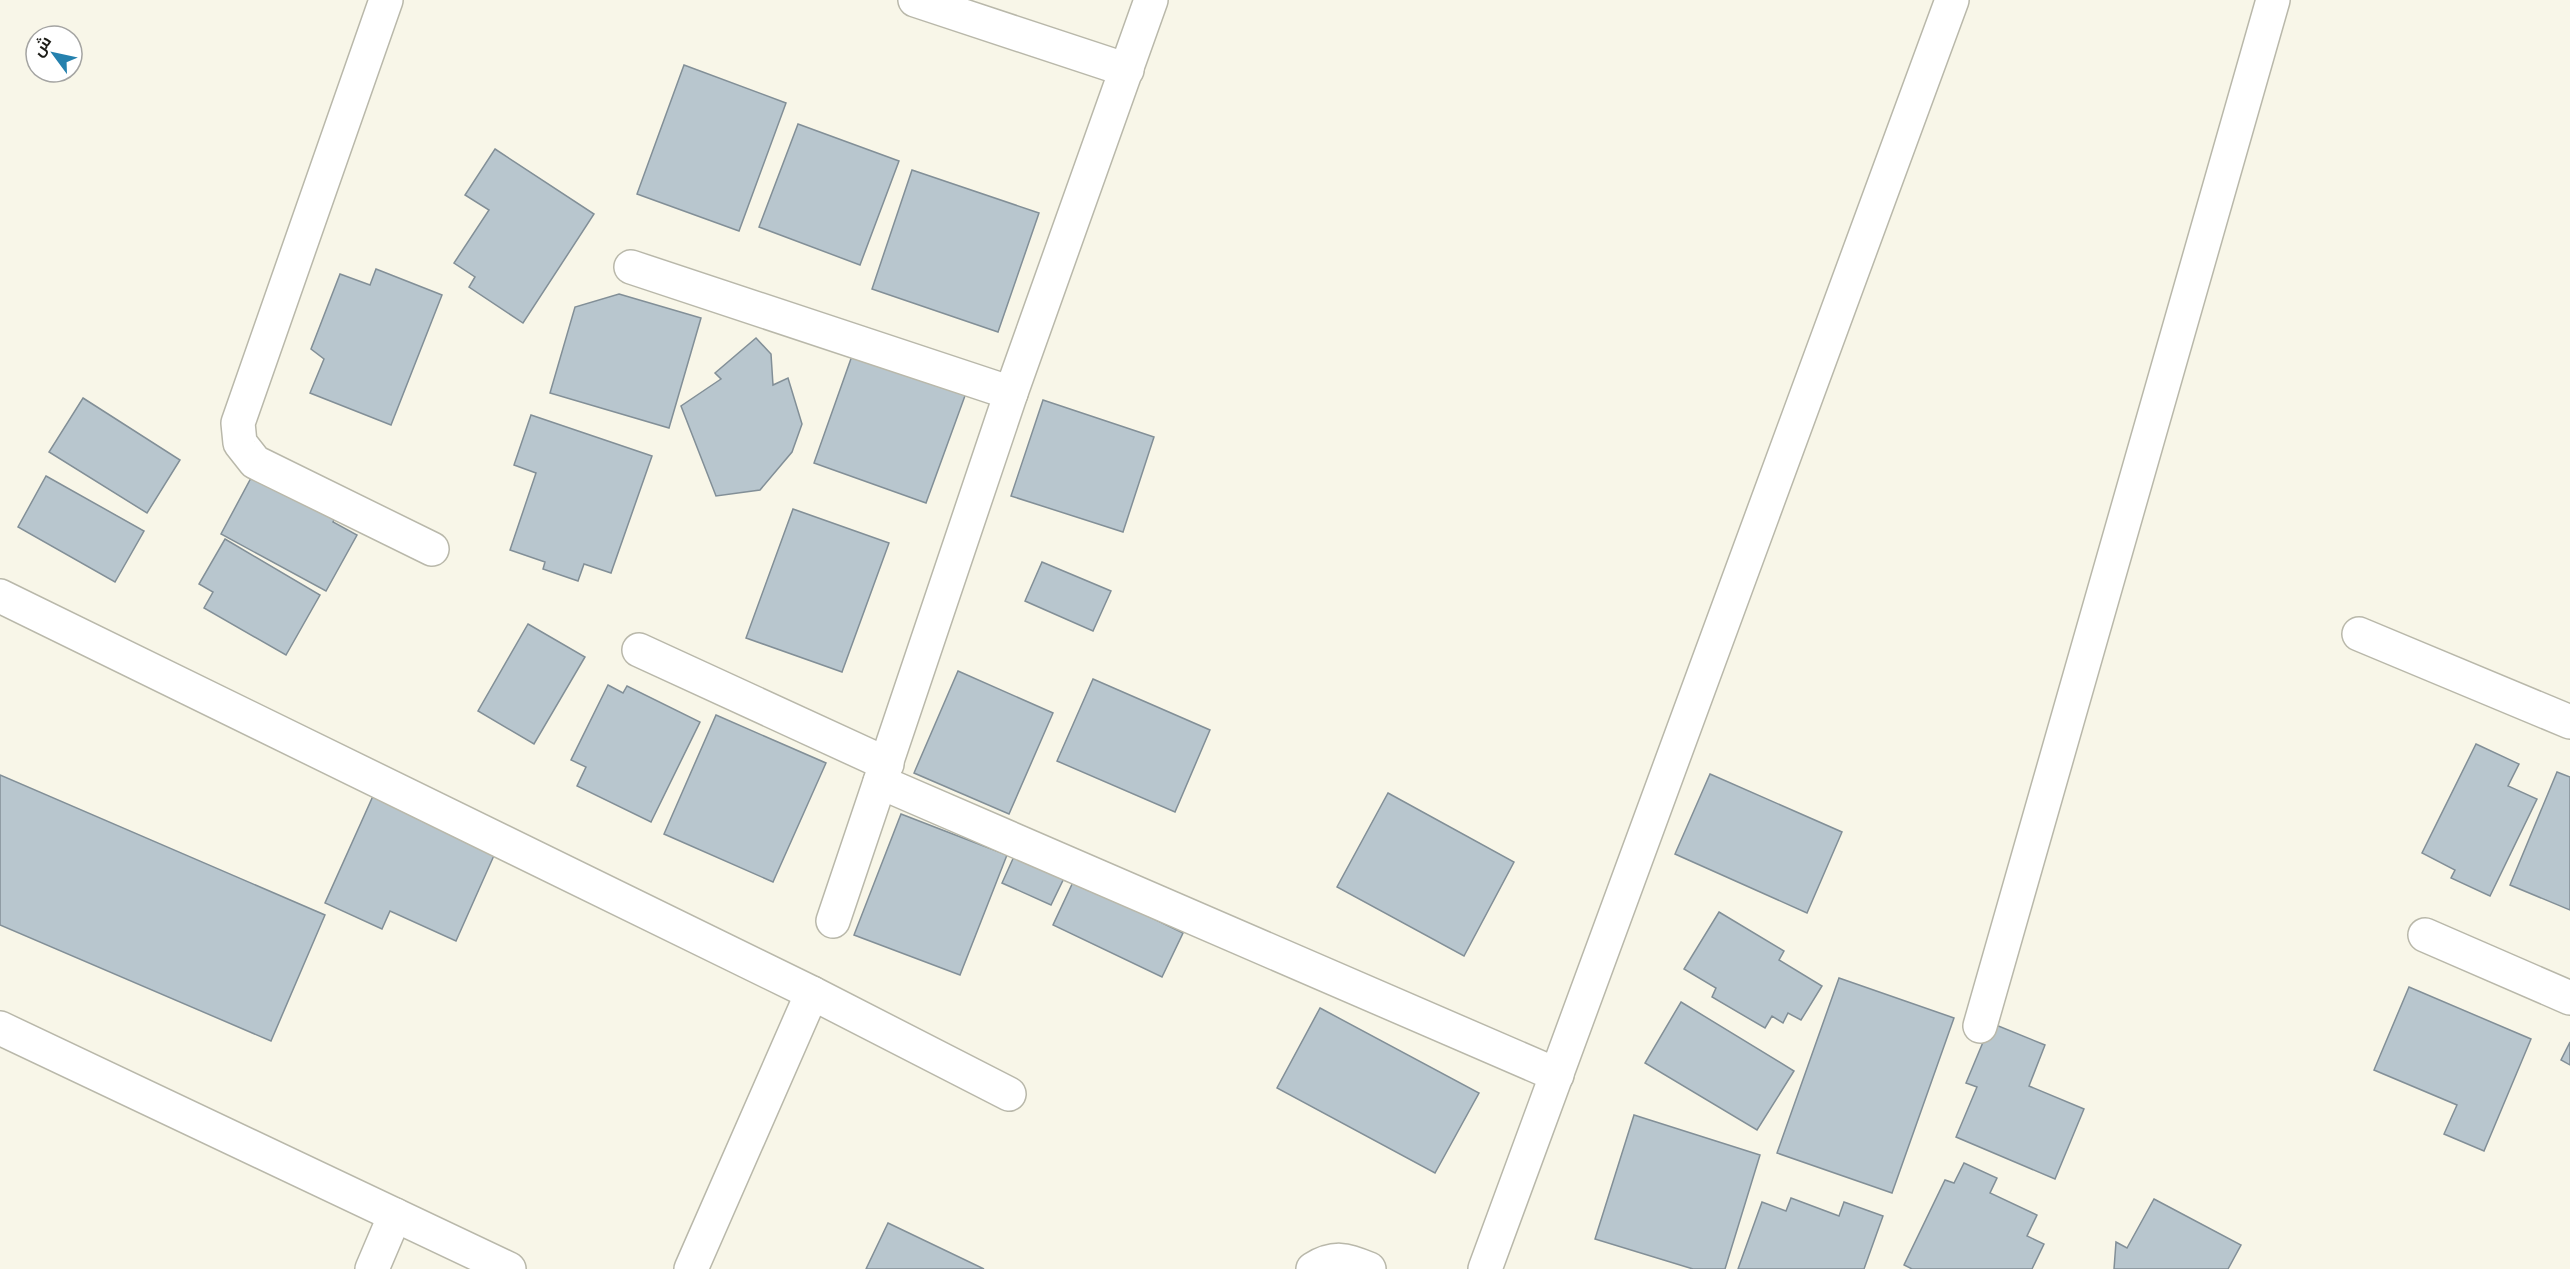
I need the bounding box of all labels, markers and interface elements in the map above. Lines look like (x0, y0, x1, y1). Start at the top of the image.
north arrow (24, 24, 84, 84)
text: ش (29, 33, 55, 60)

